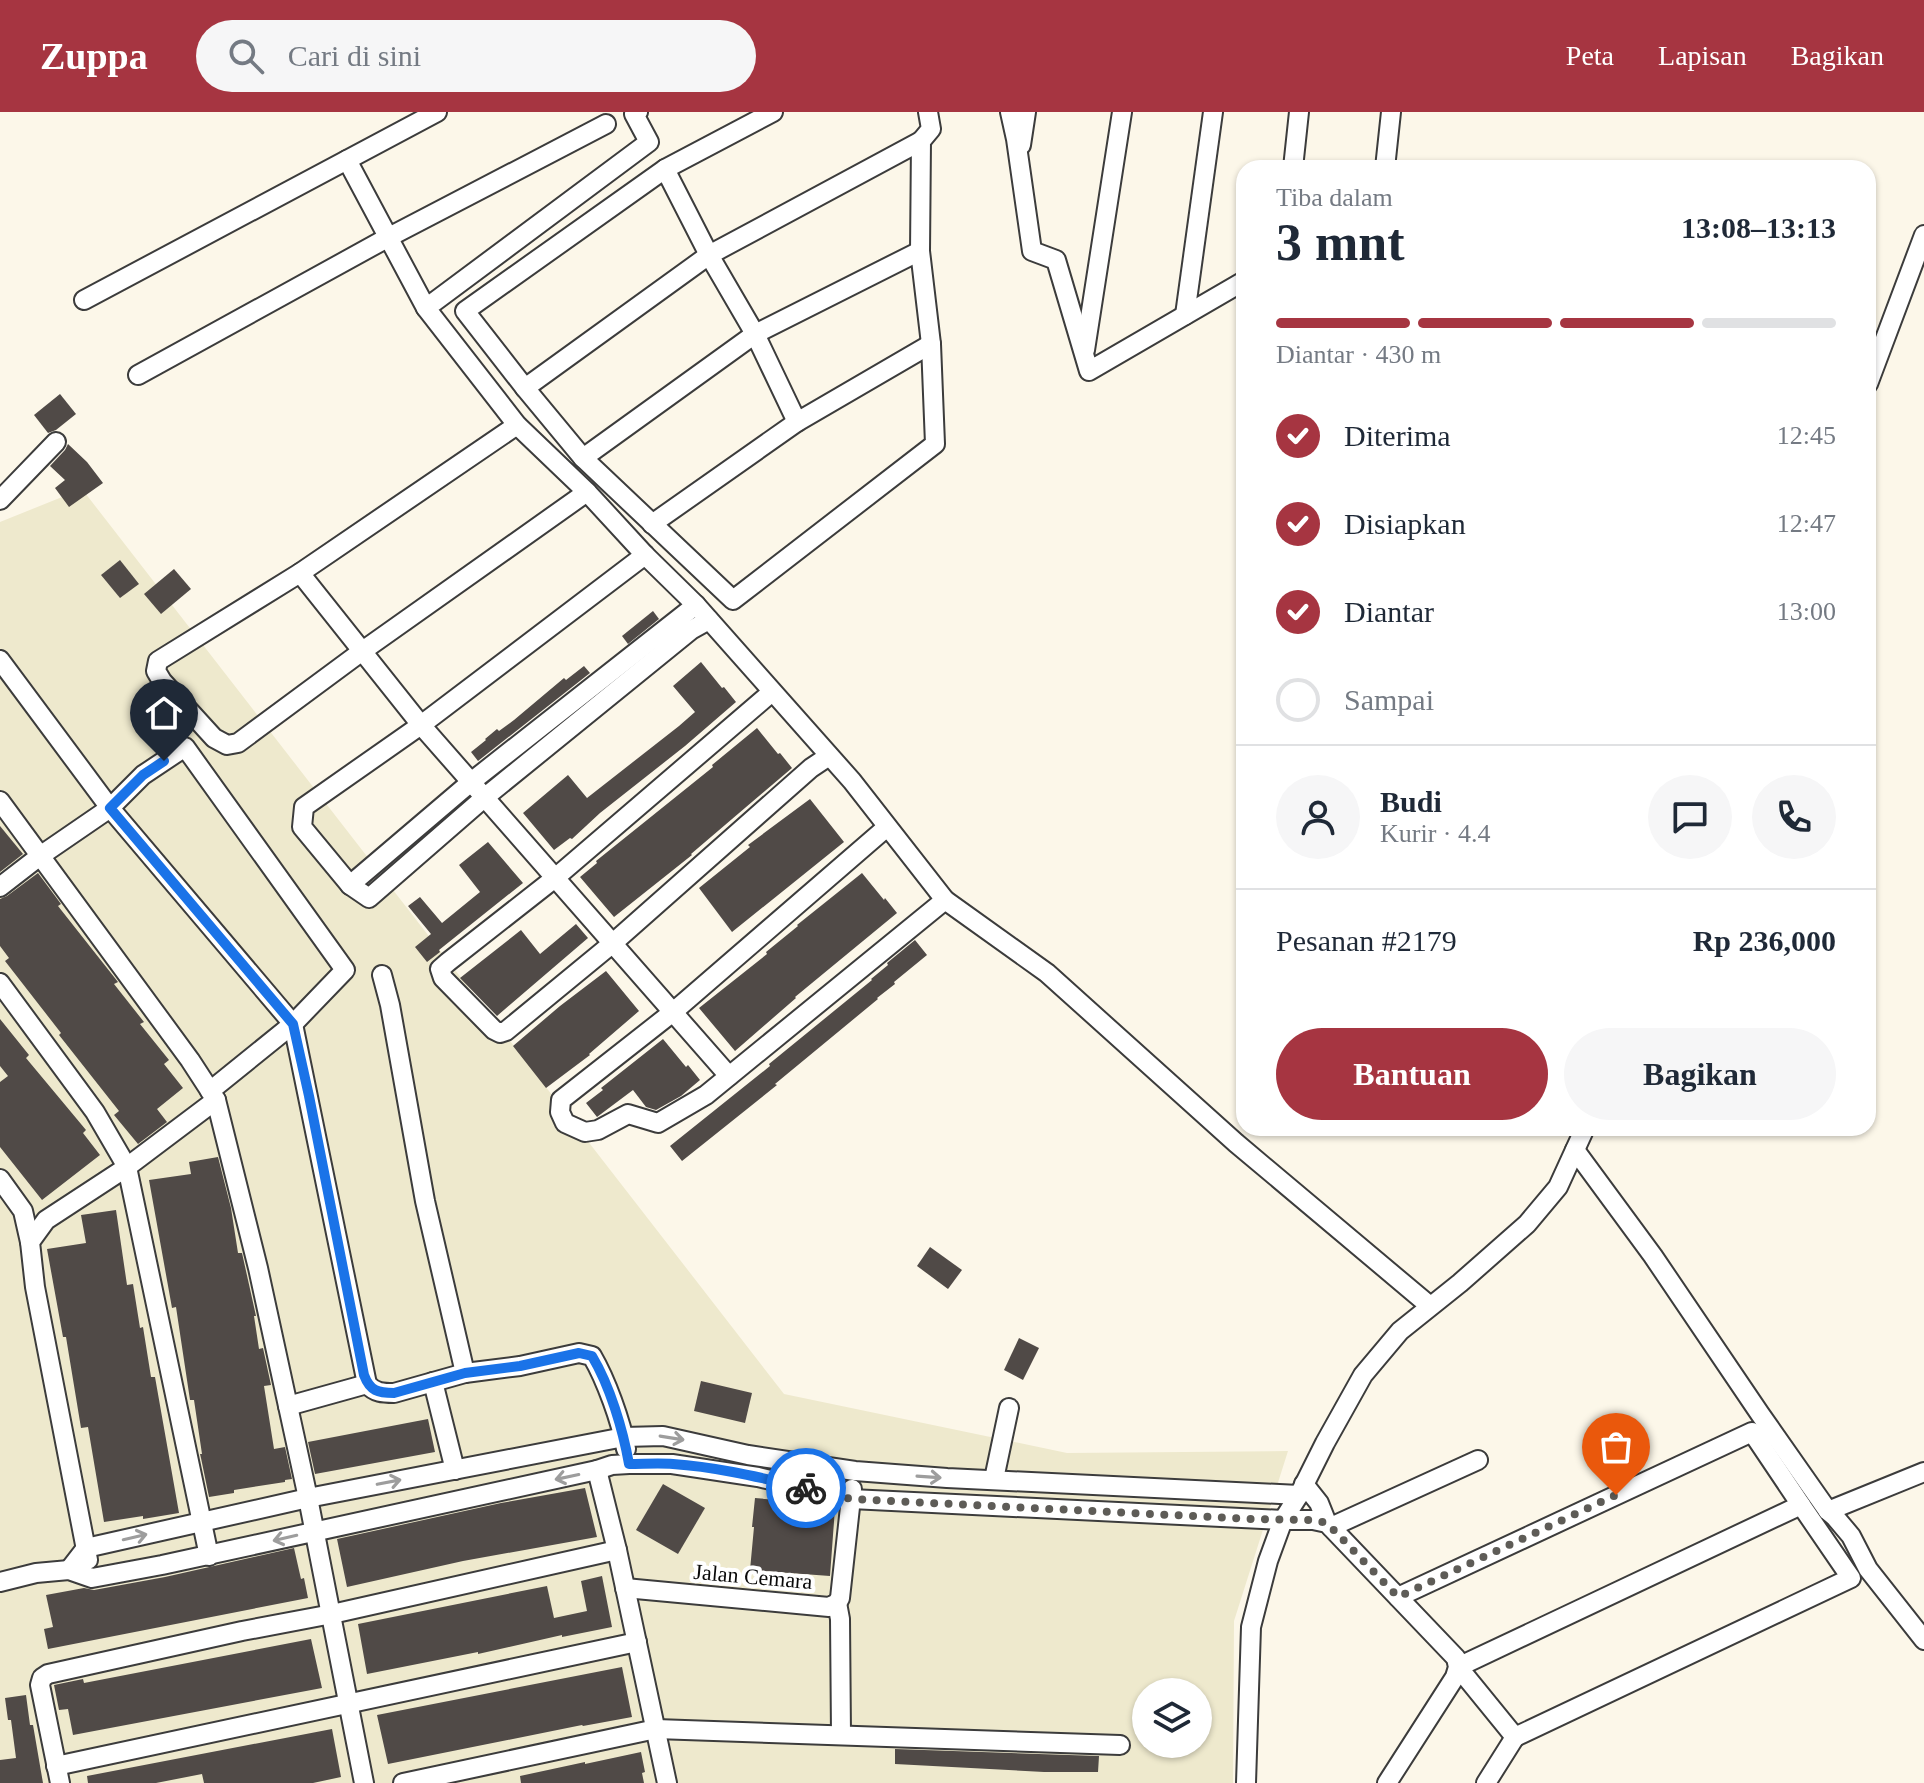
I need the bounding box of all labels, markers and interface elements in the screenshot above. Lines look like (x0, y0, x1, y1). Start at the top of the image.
search box (196, 20, 756, 92)
icon: search (224, 34, 268, 78)
text: Zuppa (40, 35, 148, 77)
text: Cari di sini (288, 39, 421, 72)
text: Peta (1566, 40, 1614, 71)
text: Lapisan (1658, 40, 1747, 71)
text: Bagikan (1791, 40, 1884, 71)
text: Tiba dalam (1276, 183, 1393, 212)
text: 13:08–13:13 (1681, 211, 1836, 244)
text: 3 mnt (1276, 214, 1405, 271)
text: Diantar · 430 m (1276, 340, 1441, 369)
icon: check (1276, 414, 1320, 458)
text: Diterima (1344, 419, 1451, 452)
text: 12:45 (1777, 421, 1836, 450)
icon: check (1276, 502, 1320, 546)
text: Disiapkan (1344, 507, 1466, 540)
text: 12:47 (1777, 509, 1836, 538)
icon: check (1276, 590, 1320, 634)
text: Diantar (1344, 595, 1434, 628)
text: 13:00 (1777, 597, 1836, 626)
pin (130, 679, 198, 761)
text: Sampai (1344, 683, 1434, 716)
icon: home (142, 691, 186, 735)
button: person (1276, 775, 1360, 859)
button: chat (1648, 775, 1732, 859)
button: phone (1752, 775, 1836, 859)
text: Budi (1380, 785, 1442, 818)
text: Kurir · 4.4 (1380, 819, 1490, 848)
text: Pesanan #2179 (1276, 924, 1457, 957)
text: Rp 236,000 (1693, 924, 1836, 957)
button: Bantuan (1276, 1028, 1548, 1120)
button: Bagikan (1564, 1028, 1836, 1120)
pin (1582, 1413, 1650, 1495)
icon: bag (1594, 1425, 1638, 1469)
one-way arrow (659, 1432, 684, 1447)
courier (766, 1448, 846, 1528)
icon: bike (784, 1466, 828, 1510)
one-way arrow (554, 1470, 580, 1485)
one-way arrow (915, 1470, 942, 1485)
one-way arrow (376, 1474, 401, 1489)
one-way arrow (121, 1529, 147, 1544)
one-way arrow (273, 1531, 298, 1546)
street label: Jalan Cemara (693, 1559, 814, 1594)
map controls (1132, 1678, 1212, 1758)
button: layers (1132, 1678, 1212, 1758)

